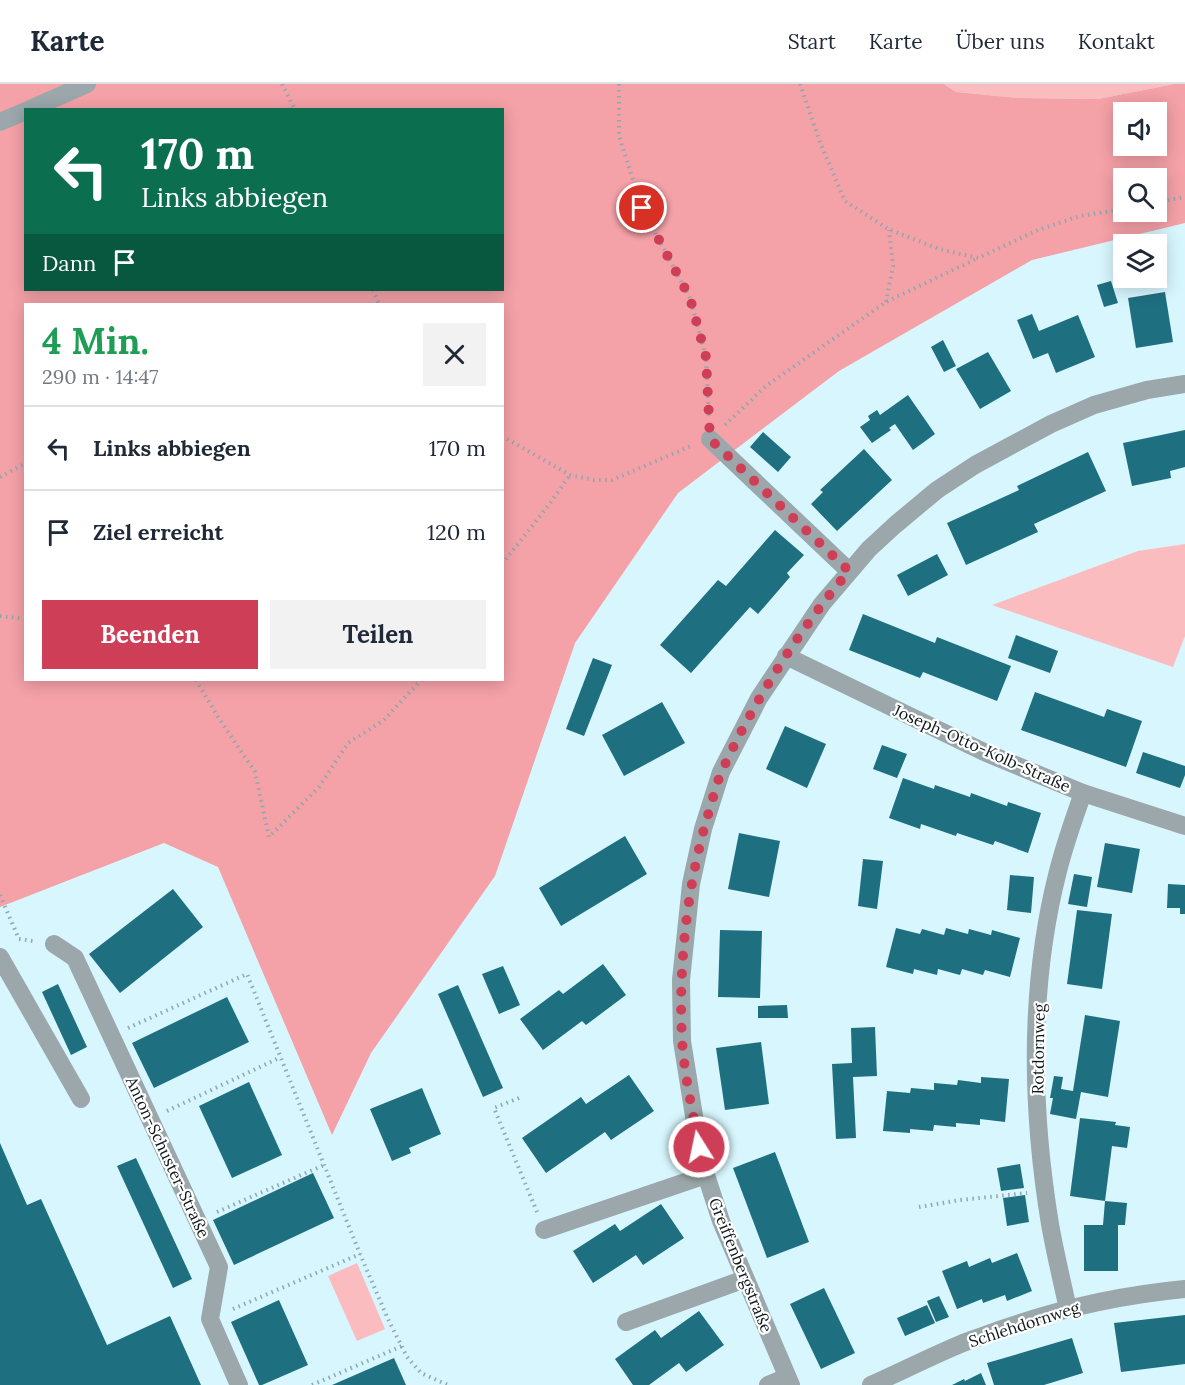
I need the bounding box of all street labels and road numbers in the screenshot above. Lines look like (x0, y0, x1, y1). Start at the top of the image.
street label: Joseph-Otto-Kolb-Straße (889, 699, 1074, 796)
street label: Rotdornweg (1027, 1002, 1049, 1095)
street label: Anton-Schuster-Straße (121, 1072, 214, 1241)
street label: Greiffenbergstraße (705, 1195, 777, 1336)
street label: Schlehdornweg (966, 1296, 1083, 1351)

